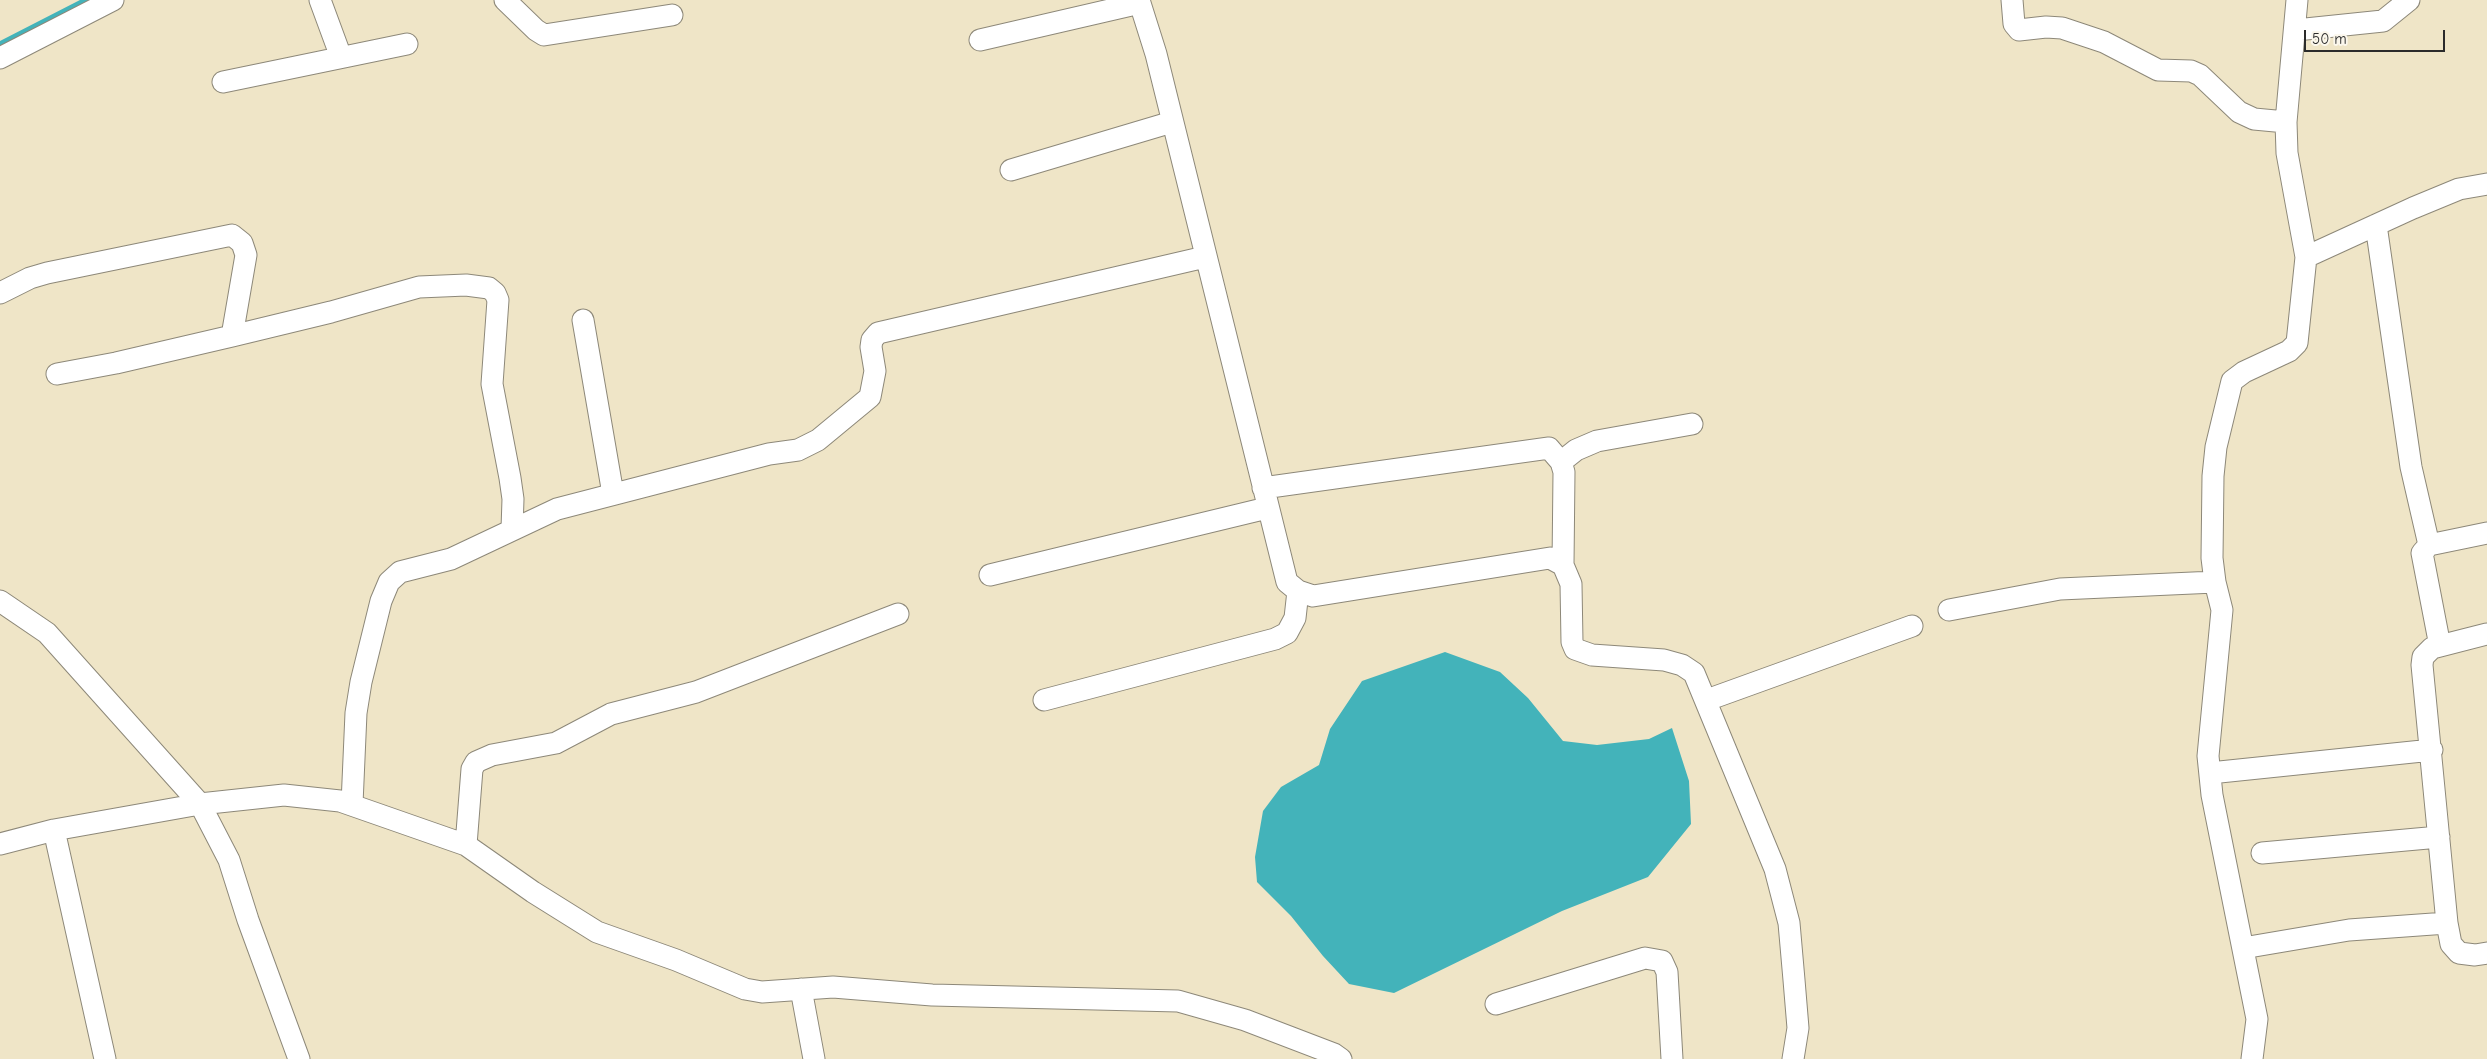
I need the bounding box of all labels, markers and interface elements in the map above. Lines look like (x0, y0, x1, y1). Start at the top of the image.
scale bar (2307, 20, 2448, 52)
text: 50 m (2312, 30, 2347, 48)

